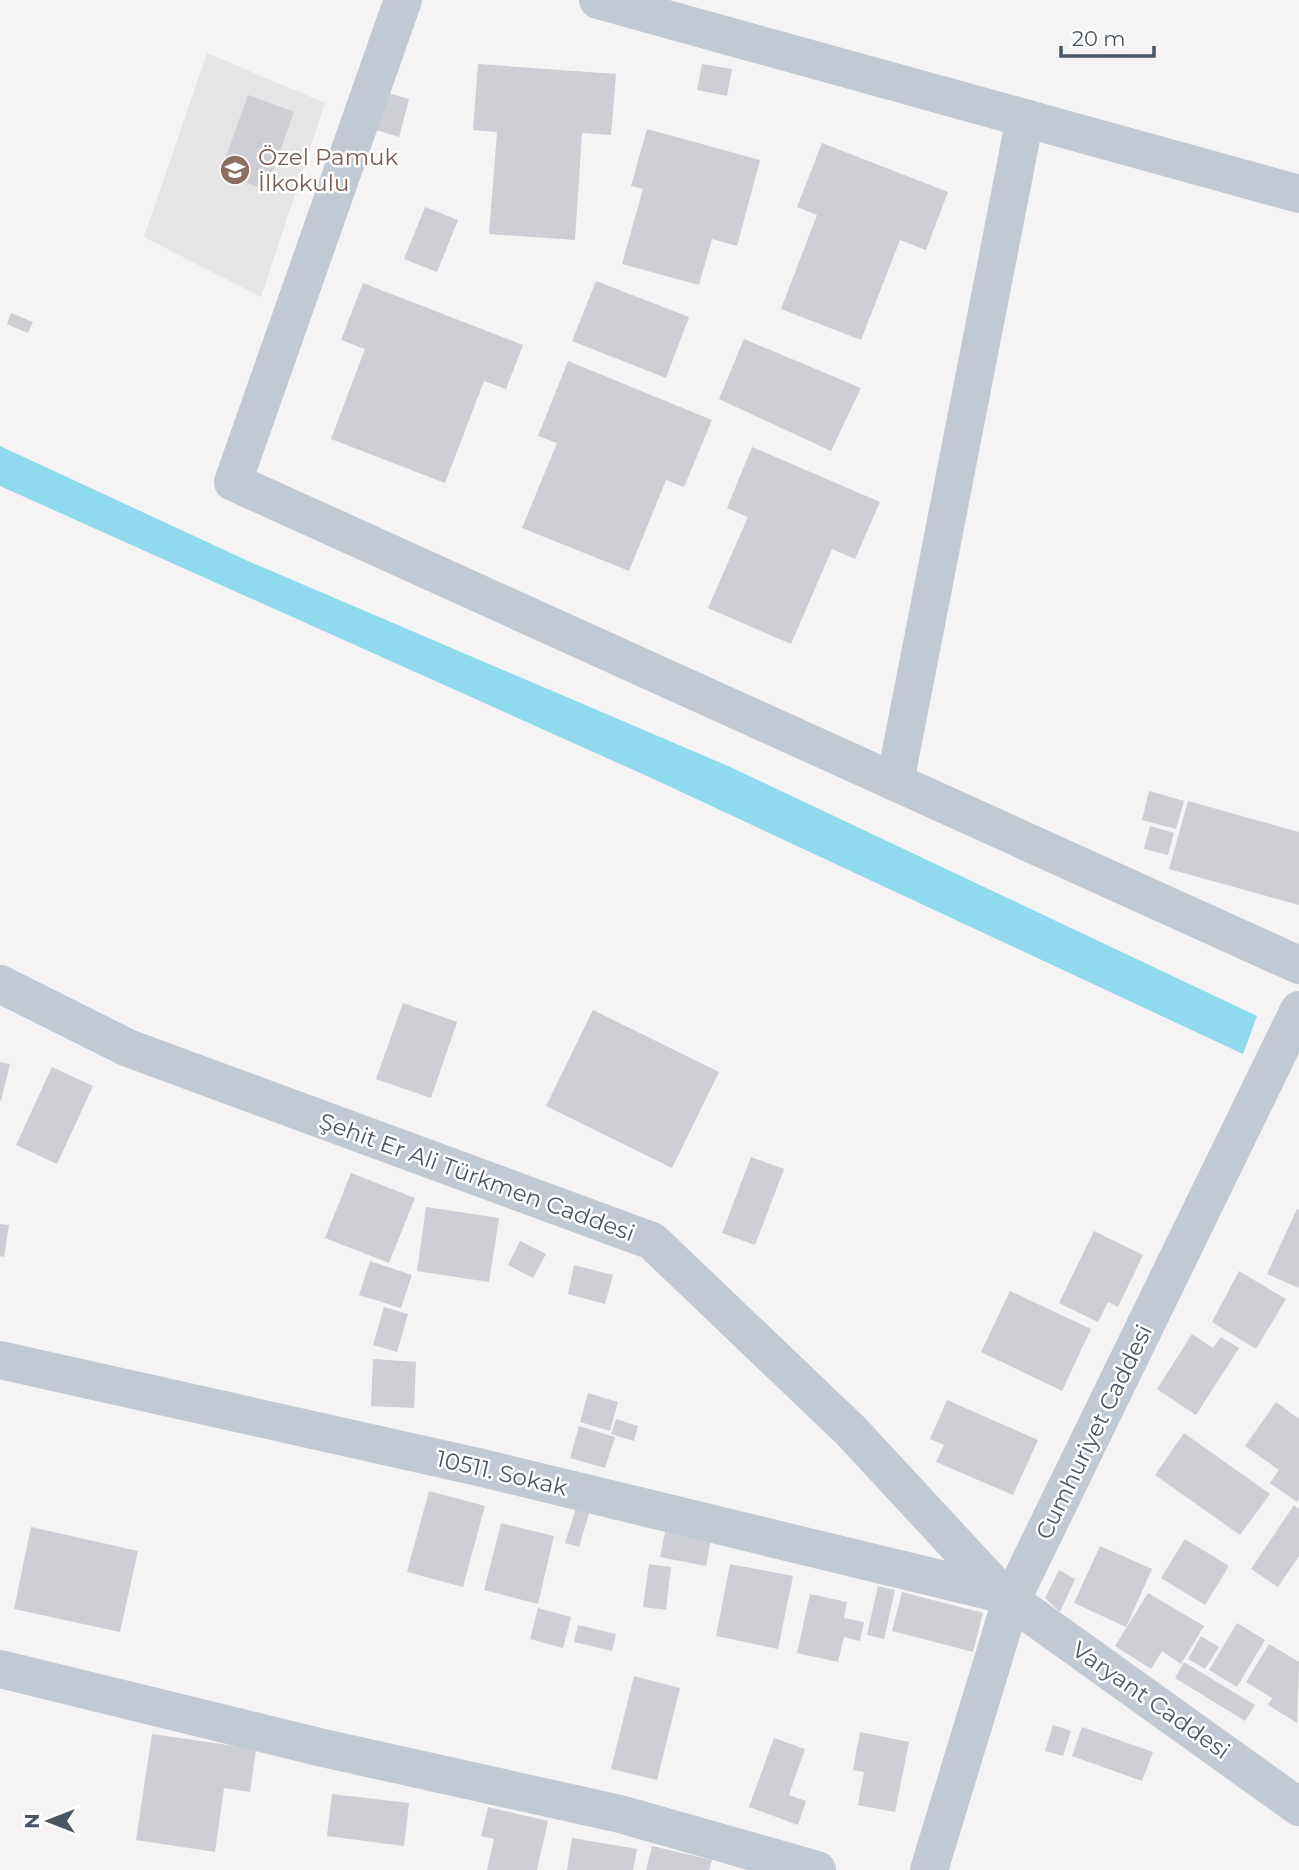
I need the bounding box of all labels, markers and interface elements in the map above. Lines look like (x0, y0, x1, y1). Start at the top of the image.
scale bar (1061, 14, 1154, 58)
text: 20 m (1072, 26, 1126, 51)
place label: Özel Pamuk İlkokulu (258, 143, 399, 197)
school or university icon: Özel Pamuk İlkokulu (218, 153, 252, 187)
street label: Şehit Er Ali Türkmen Caddesi (316, 1107, 638, 1247)
street label: Cumhuriyet Caddesi (1030, 1320, 1158, 1544)
street label: 10511. Sokak (434, 1444, 570, 1502)
street label: Varyant Caddesi (1067, 1635, 1235, 1765)
north arrow (14, 1786, 84, 1856)
text: N (21, 1813, 44, 1829)

